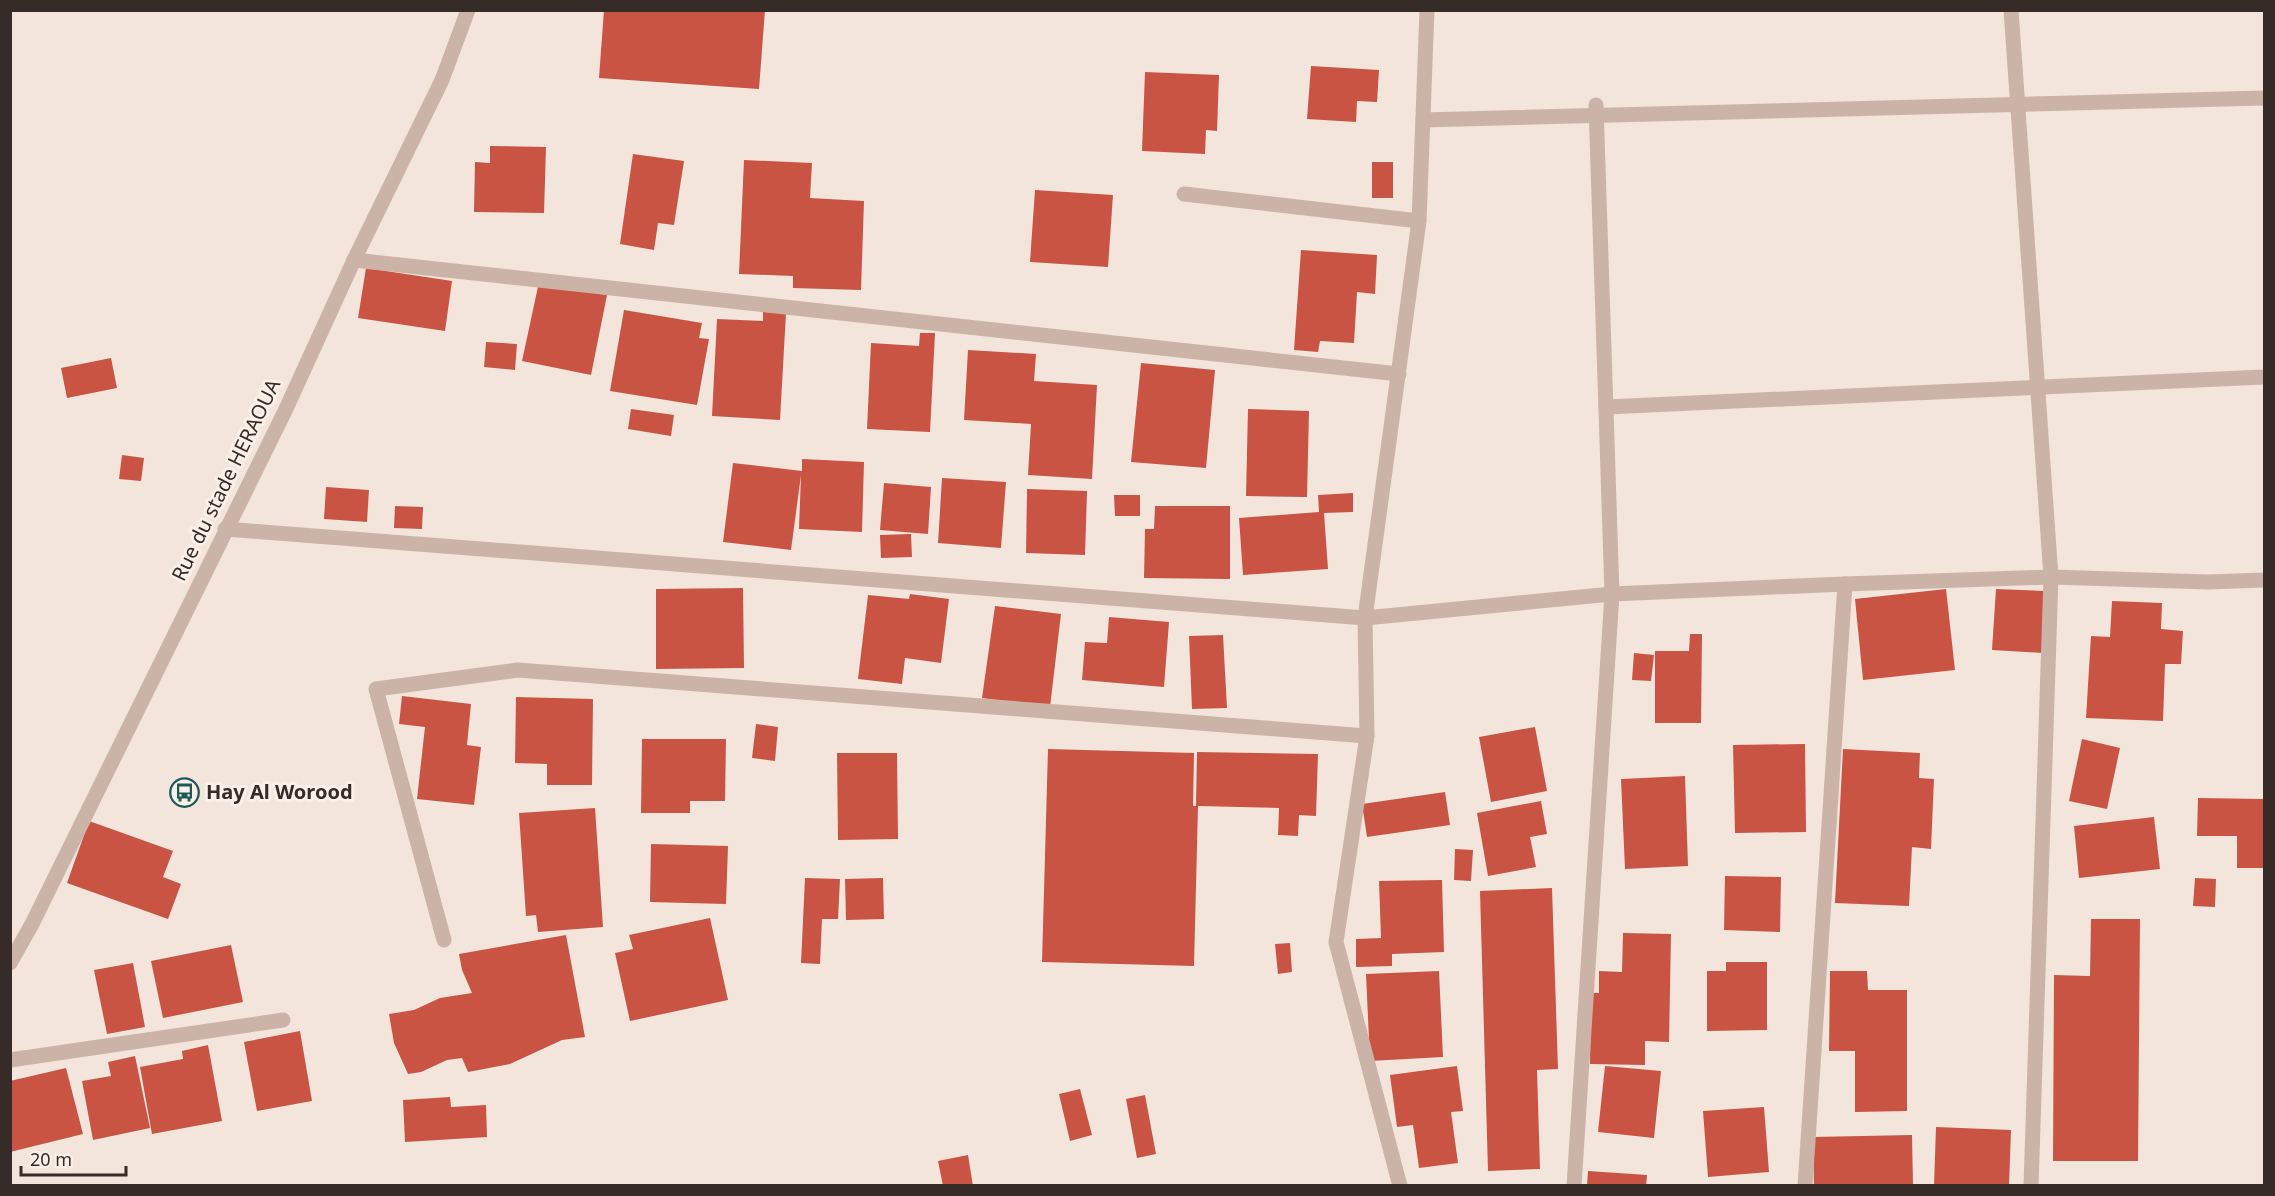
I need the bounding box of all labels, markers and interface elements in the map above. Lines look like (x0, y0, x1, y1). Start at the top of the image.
street label: Rue du stade HERAOUA (165, 374, 286, 585)
bus stop icon: Hay Al Worood (169, 776, 201, 808)
place label: Hay Al Worood (206, 778, 353, 805)
scale bar (21, 1139, 126, 1177)
text: 20 m (30, 1147, 72, 1171)

